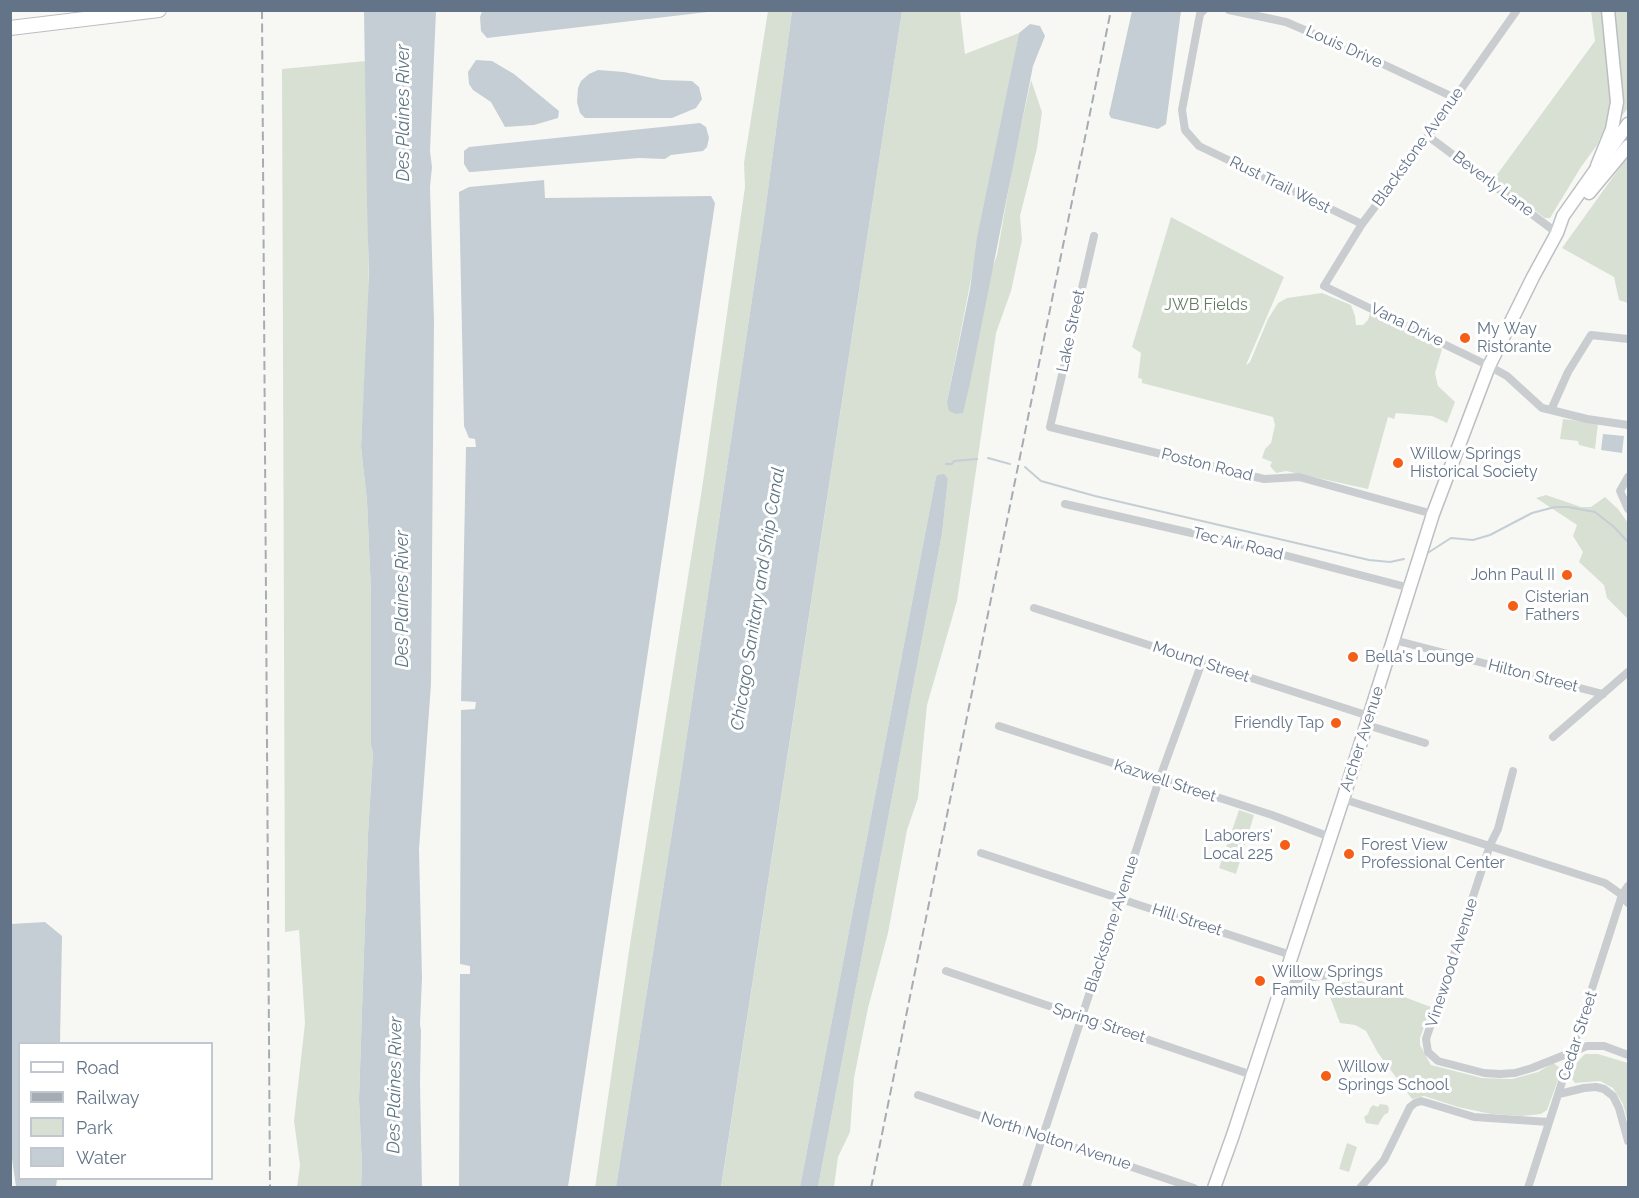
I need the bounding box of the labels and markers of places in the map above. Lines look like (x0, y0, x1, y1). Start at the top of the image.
place label: My Way Ristorante (1477, 319, 1551, 357)
marker: My Way Ristorante (1458, 331, 1472, 345)
place label: Willow Springs Historical Society (1410, 444, 1538, 482)
marker: Willow Springs Historical Society (1391, 456, 1405, 470)
place label: John Paul II (1471, 565, 1555, 585)
marker: John Paul II (1560, 568, 1574, 582)
place label: Cisterian Fathers (1525, 587, 1589, 625)
marker: Cisterian Fathers (1506, 599, 1520, 613)
place label: Bella's Lounge (1365, 647, 1474, 667)
marker: Bella's Lounge (1346, 650, 1360, 664)
place label: Friendly Tap (1234, 713, 1324, 733)
marker: Friendly Tap (1329, 716, 1343, 730)
place label: Laborers' Local 225 (1203, 826, 1273, 864)
place label: Forest View Professional Center (1361, 835, 1505, 873)
marker: Laborers' Local 225 (1278, 838, 1292, 852)
marker: Forest View Professional Center (1342, 847, 1356, 861)
place label: Willow Springs Family Restaurant (1272, 962, 1404, 1000)
marker: Willow Springs Family Restaurant (1253, 974, 1267, 988)
place label: Willow Springs School (1338, 1057, 1449, 1095)
marker: Willow Springs School (1319, 1069, 1333, 1083)

